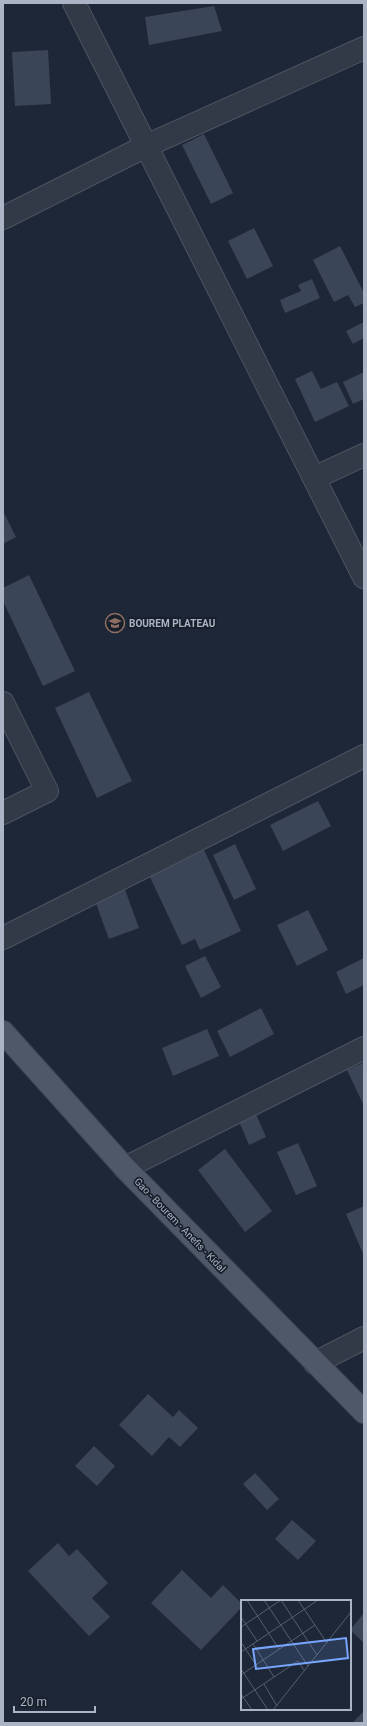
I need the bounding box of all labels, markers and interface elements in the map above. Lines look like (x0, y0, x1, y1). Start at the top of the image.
school or university icon: BOUREM PLATEAU (104, 612, 126, 634)
place label: BOUREM PLATEAU (129, 618, 216, 629)
street label: Gao - Bourem - Anefis - Kidal (132, 1176, 228, 1274)
inset map (241, 1600, 351, 1710)
scale bar (14, 1688, 95, 1714)
text: 20 m (20, 1695, 47, 1709)

